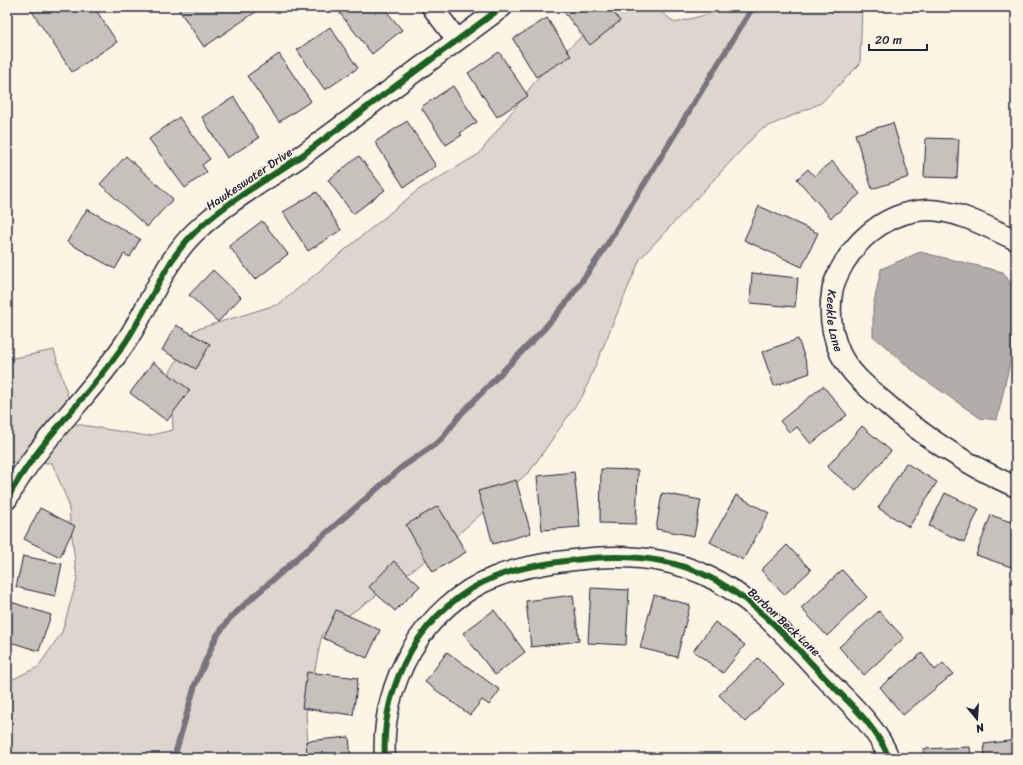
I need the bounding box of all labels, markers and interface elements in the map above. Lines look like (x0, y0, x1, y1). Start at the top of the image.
scale bar (869, 26, 927, 52)
text: 20 m (875, 29, 902, 51)
street label: Hawkeswater Drive (201, 142, 297, 216)
street label: Keekle Lane (820, 288, 850, 355)
street label: Barbon Beck Lane (742, 582, 826, 662)
north arrow (957, 699, 997, 739)
text: N (973, 718, 987, 738)

